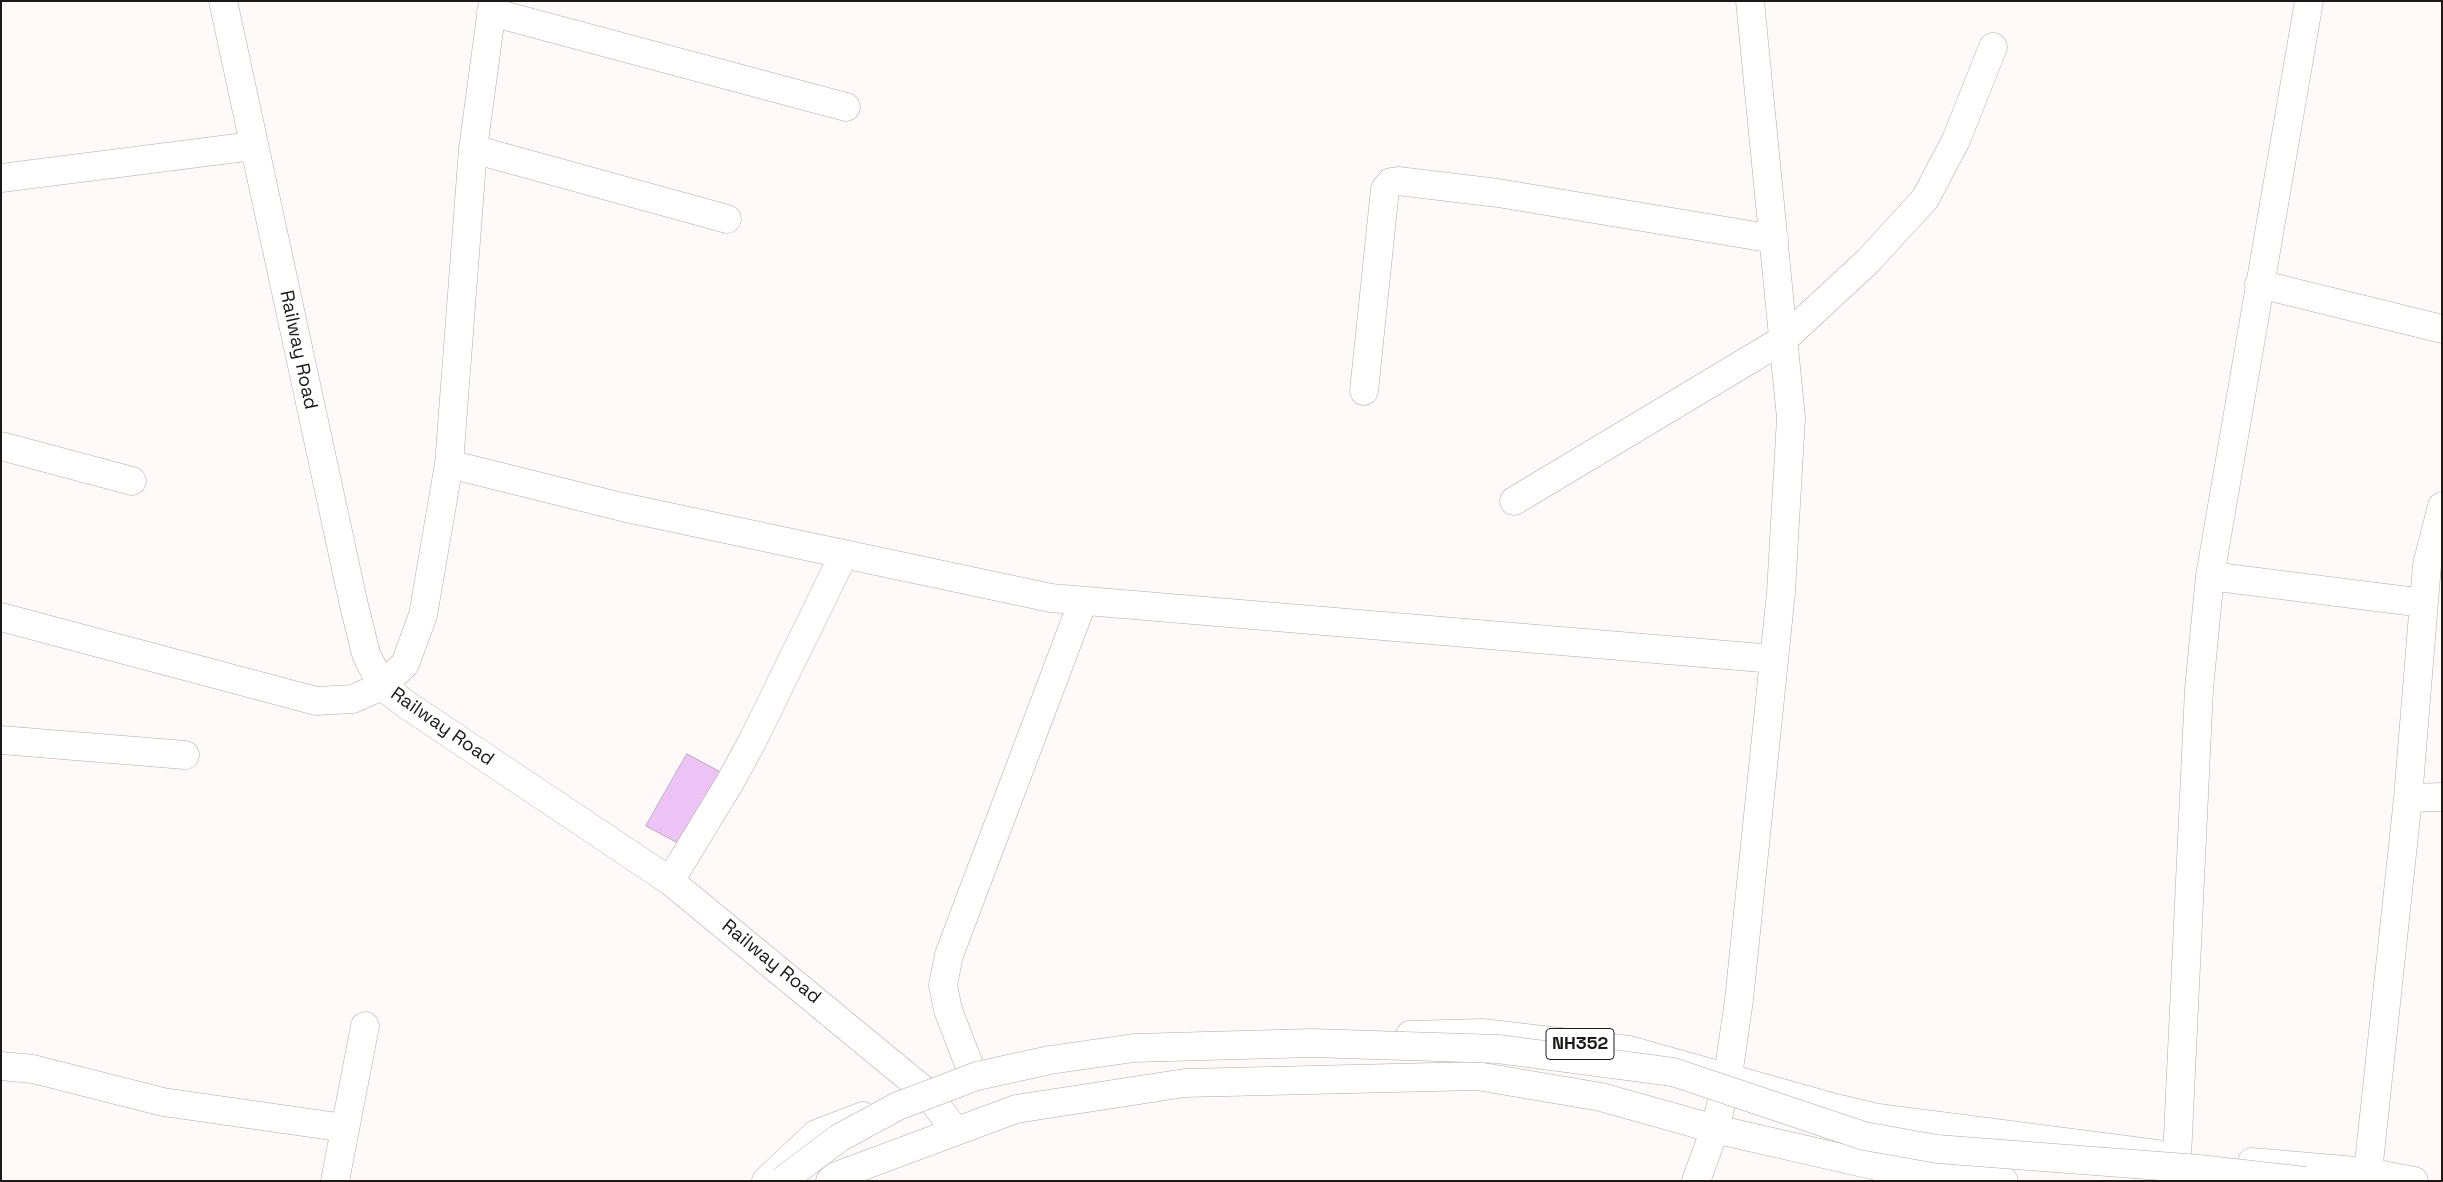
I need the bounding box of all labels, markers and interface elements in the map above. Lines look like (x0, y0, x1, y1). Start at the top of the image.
street label: Railway Road (274, 288, 322, 412)
street label: Railway Road (386, 683, 498, 771)
street label: Railway Road (717, 915, 825, 1009)
road number: NH352 (1546, 1028, 1614, 1060)

